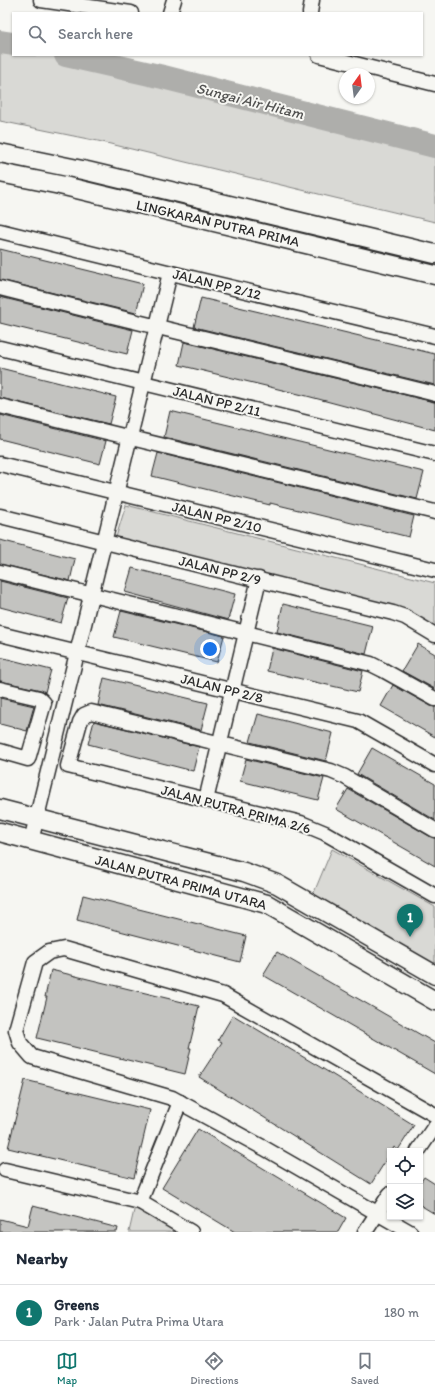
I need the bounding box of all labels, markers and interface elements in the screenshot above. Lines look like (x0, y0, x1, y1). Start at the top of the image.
search box (12, 12, 423, 56)
icon: search (26, 23, 48, 45)
text: Search here (58, 25, 133, 43)
north arrow (339, 68, 375, 104)
water label: Sungai Air Hitam (195, 79, 306, 123)
street label: LINGKARAN PUTRA PRIMA (135, 196, 301, 251)
street label: JALAN PP 2/12 (171, 265, 263, 304)
street label: JALAN PP 2/11 (171, 382, 263, 421)
street label: JALAN PP 2/10 (170, 498, 263, 537)
street label: JALAN PP 2/9 (177, 552, 263, 589)
your location (200, 639, 220, 659)
street label: JALAN PP 2/8 (179, 670, 265, 707)
street label: JALAN PUTRA PRIMA 2/6 (159, 781, 312, 838)
street label: JALAN PUTRA PRIMA UTARA (93, 851, 269, 914)
pin: 1 (397, 904, 423, 937)
map controls (387, 1148, 423, 1220)
button: locate (387, 1148, 423, 1184)
button: layers (387, 1184, 423, 1220)
text: Nearby (16, 1248, 68, 1268)
text: Greens (54, 1296, 99, 1314)
text: 1 (26, 1305, 32, 1320)
text: 180 m (384, 1305, 419, 1320)
text: Park · Jalan Putra Prima Utara (54, 1314, 224, 1329)
tab: Map (56, 1350, 78, 1387)
tab: Directions (190, 1350, 239, 1387)
tab: Saved (351, 1350, 379, 1387)

